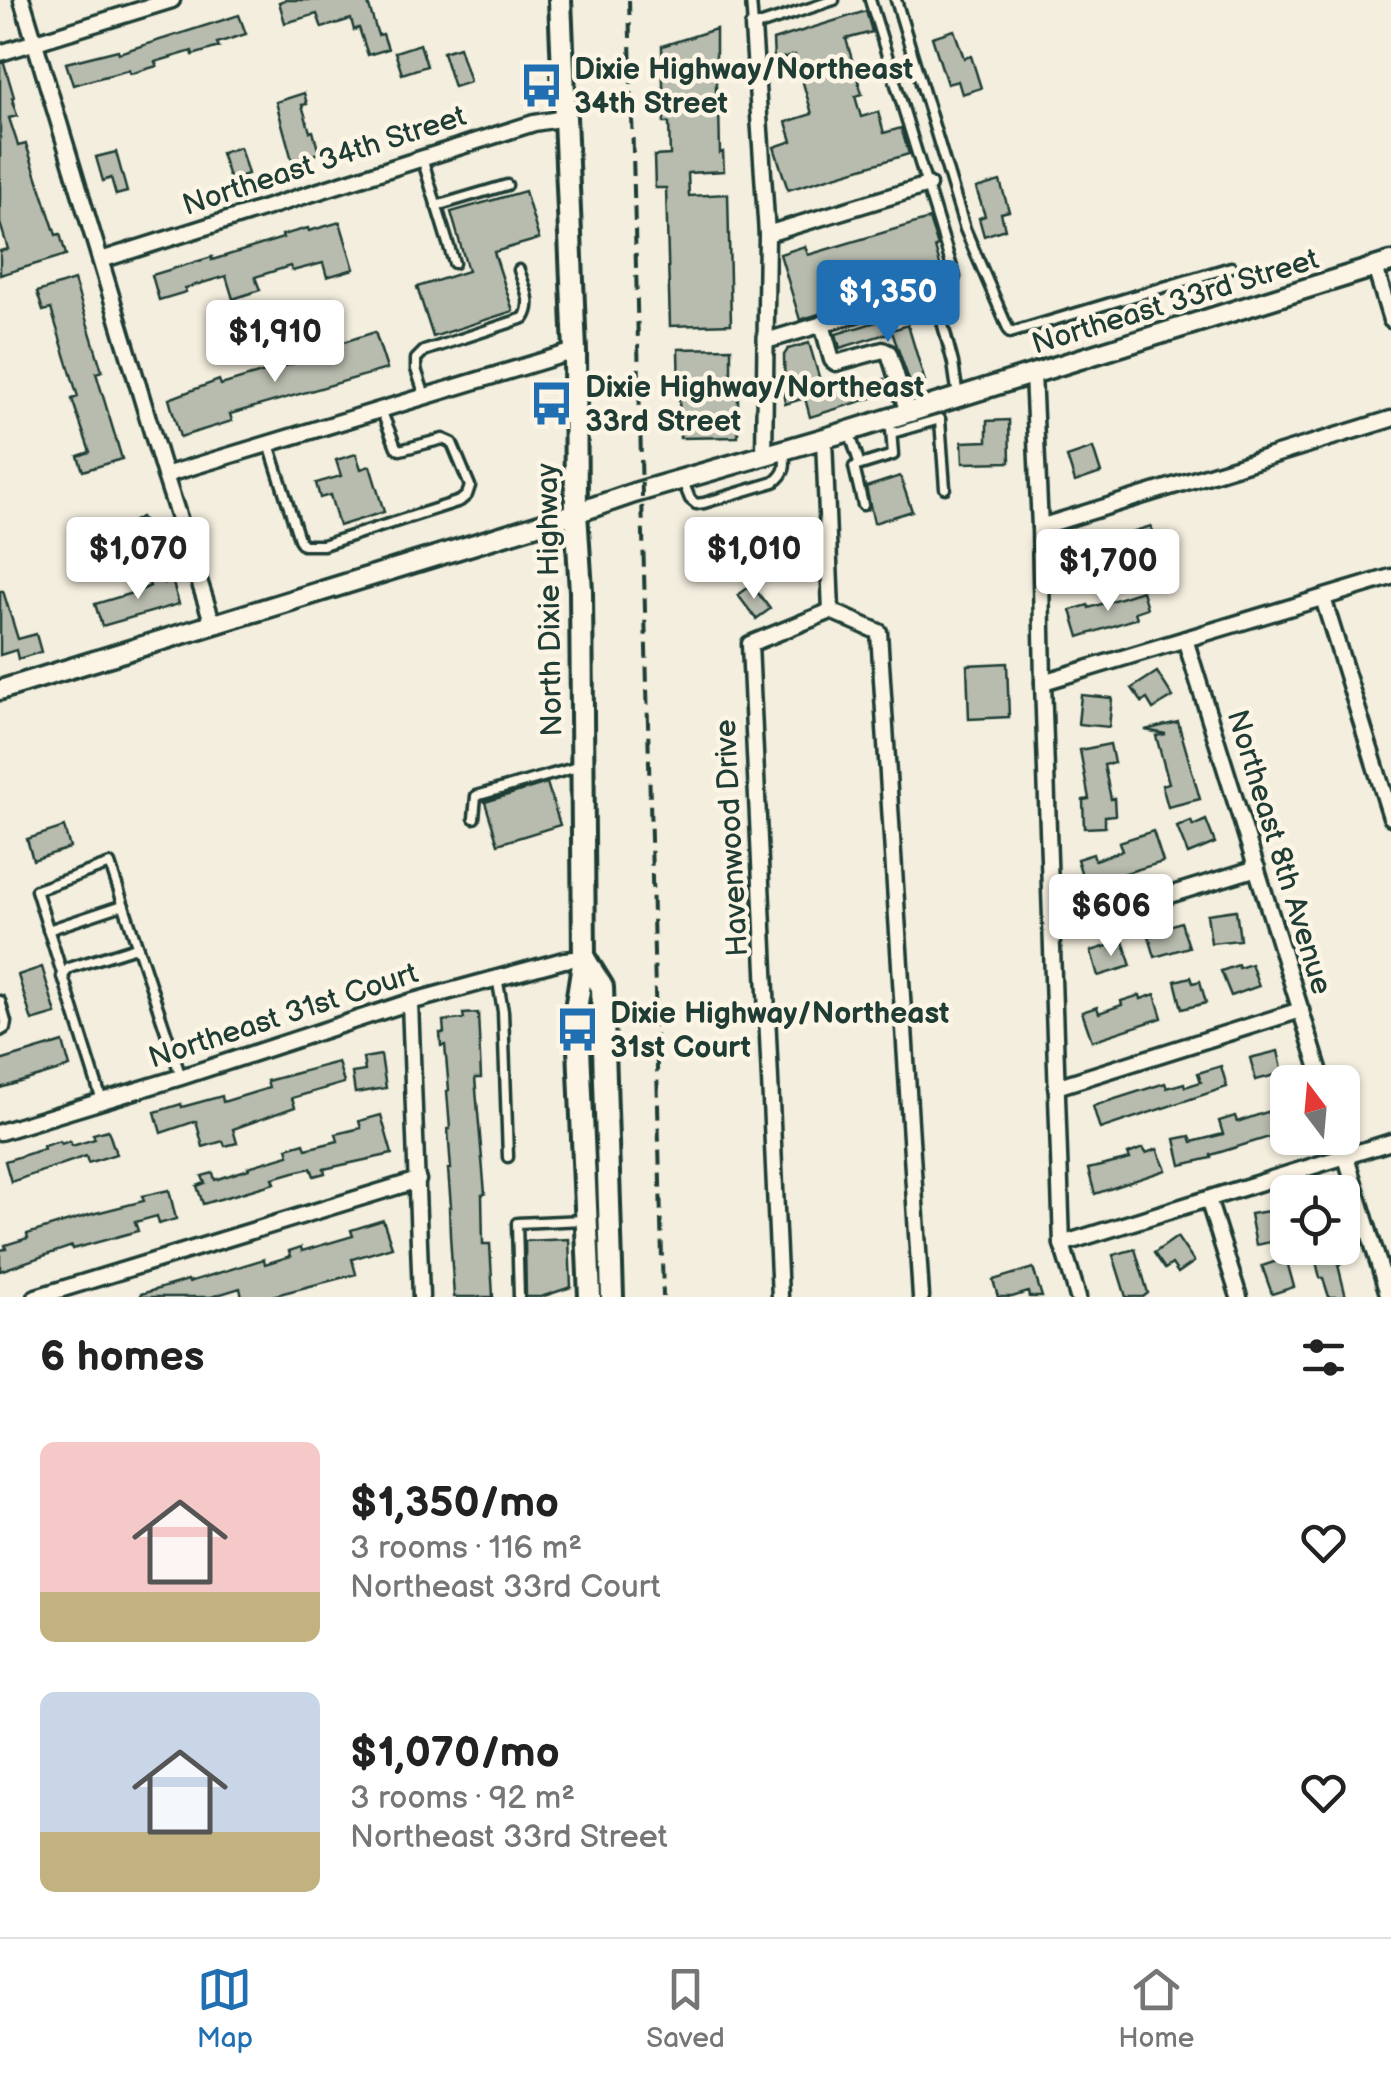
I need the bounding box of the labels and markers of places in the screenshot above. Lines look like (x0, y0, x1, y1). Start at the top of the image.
place label: Dixie Highway/Northeast 34th Street (574, 52, 913, 122)
bus stop icon: Dixie Highway/Northeast 34th Street (517, 62, 565, 110)
pin: $1,350 (807, 260, 969, 345)
pin: $1,910 (194, 300, 356, 385)
place label: Dixie Highway/Northeast 33rd Street (585, 370, 924, 440)
bus stop icon: Dixie Highway/Northeast 33rd Street (528, 380, 576, 428)
pin: $1,070 (57, 517, 219, 602)
pin: $1,010 (673, 517, 835, 602)
pin: $1,700 (1027, 529, 1189, 614)
pin: $606 (1052, 874, 1170, 959)
place label: Dixie Highway/Northeast 31st Court (610, 996, 949, 1066)
bus stop icon: Dixie Highway/Northeast 31st Court (553, 1006, 601, 1054)

